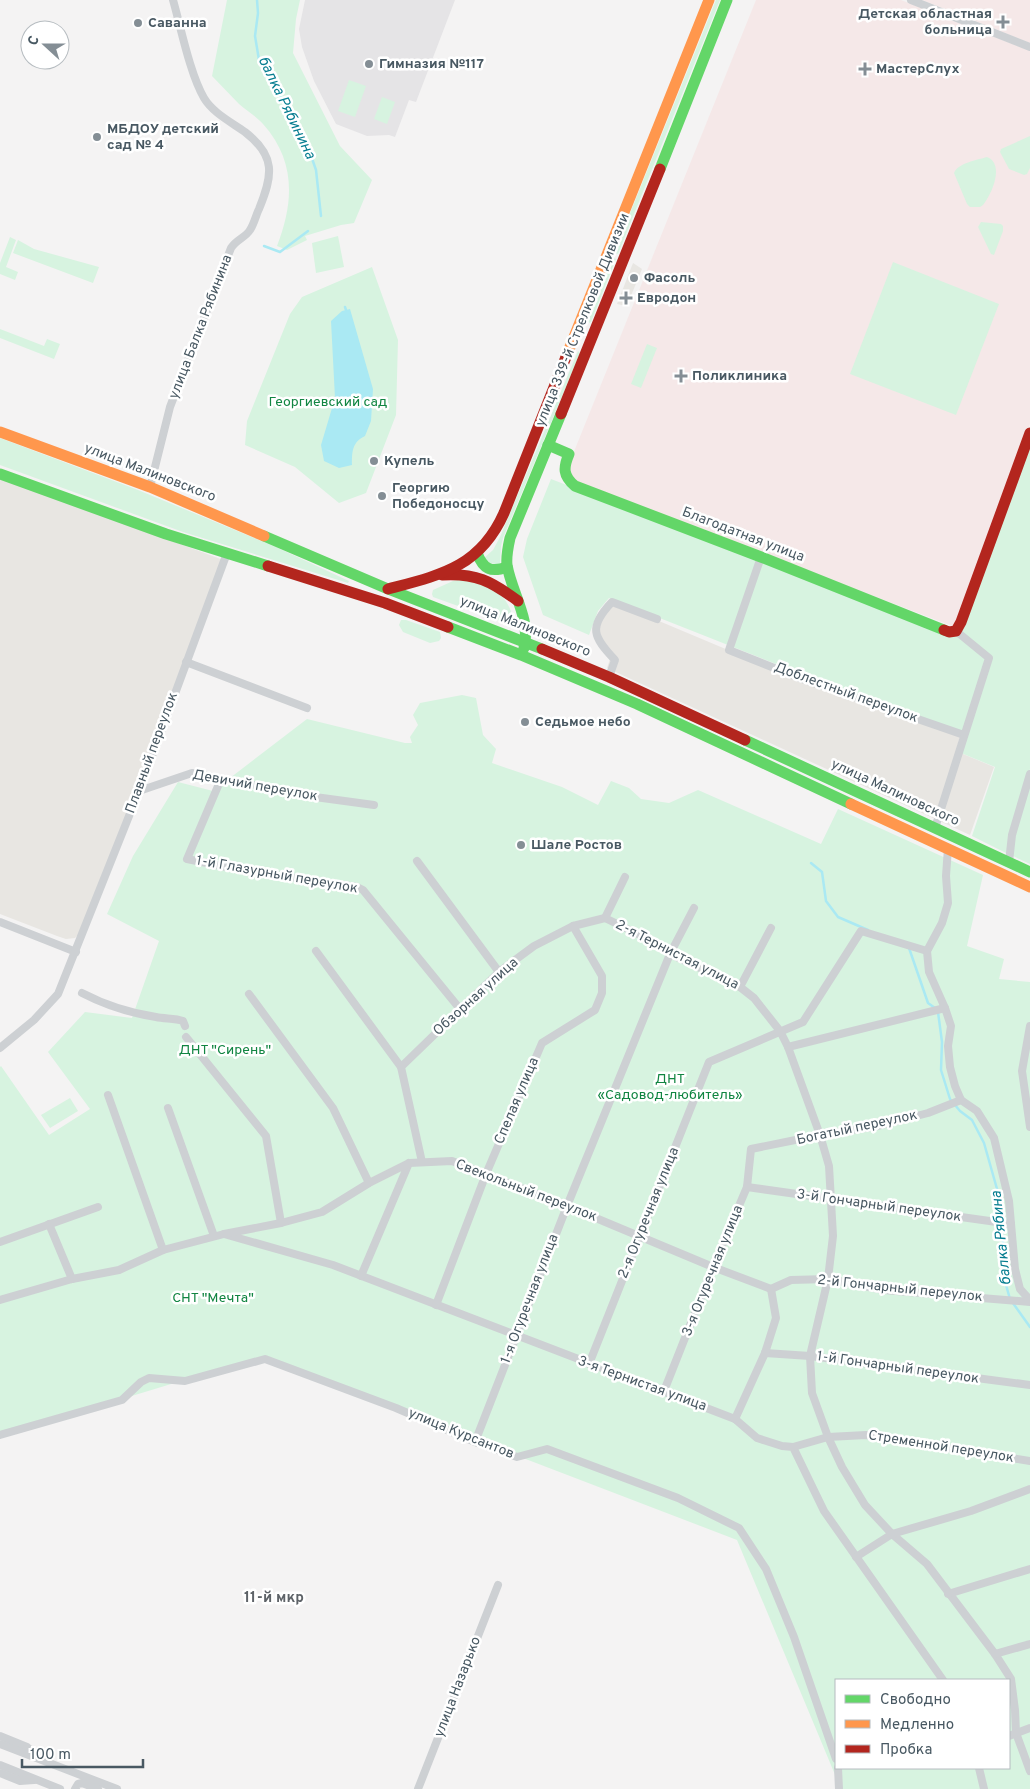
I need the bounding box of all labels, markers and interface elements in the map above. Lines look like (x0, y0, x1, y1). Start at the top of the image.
place label: Детская областная больница (858, 6, 992, 39)
place label: Саванна (148, 15, 207, 32)
marker: Детская областная больница (996, 15, 1010, 29)
marker: Саванна (132, 17, 144, 29)
north arrow (20, 20, 70, 70)
text: С (25, 34, 44, 48)
water label: балка Рябинина (253, 54, 319, 163)
place label: Гимназия №117 (379, 56, 484, 73)
marker: Гимназия №117 (363, 58, 375, 70)
place label: МастерСлух (876, 61, 960, 78)
marker: МастерСлух (858, 62, 872, 76)
place label: МБДОУ детский сад № 4 (107, 121, 219, 154)
marker: МБДОУ детский сад № 4 (91, 131, 103, 143)
street label: улица 339-й Стрелковой Дивизии (532, 211, 634, 429)
street label: улица Балка Рябинина (166, 253, 236, 401)
place label: Фасоль (644, 270, 695, 287)
marker: Фасоль (628, 272, 640, 284)
place label: Евродон (637, 290, 696, 307)
marker: Евродон (619, 291, 633, 305)
place label: Поликлиника (692, 368, 787, 385)
marker: Поликлиника (674, 369, 688, 383)
park label: Георгиевский сад (269, 394, 387, 411)
street label: улица Малиновского (82, 440, 218, 506)
place label: Купель (384, 453, 435, 470)
marker: Купель (368, 455, 380, 467)
place label: Георгию Победоносцу (392, 480, 485, 513)
marker: Георгию Победоносцу (376, 490, 388, 502)
street label: Благодатная улица (679, 504, 807, 566)
street label: улица Малиновского (457, 593, 593, 661)
street label: Доблестный переулок (772, 659, 920, 727)
street label: Плавный переулок (122, 690, 182, 816)
place label: Седьмое небо (535, 714, 631, 731)
marker: Седьмое небо (519, 716, 531, 728)
street label: улица Малиновского (828, 756, 962, 830)
street label: Девичий переулок (191, 767, 319, 805)
place label: Шале Ростов (531, 837, 622, 854)
marker: Шале Ростов (515, 839, 527, 851)
street label: 1-й Глазурный переулок (195, 852, 359, 898)
street label: 2-я Тернистая улица (613, 917, 741, 993)
street label: Обзорная улица (430, 954, 522, 1040)
park label: ДНТ "Сирень" (179, 1042, 271, 1059)
street label: Спелая улица (491, 1055, 543, 1147)
park label: ДНТ «Садовод-любитель» (598, 1071, 742, 1104)
street label: Богатый переулок (795, 1107, 919, 1149)
street label: 2-я Огуречная улица (615, 1145, 683, 1281)
street label: Свекольный переулок (453, 1156, 599, 1226)
street label: 3-й Гончарный переулок (796, 1186, 962, 1226)
water label: балка Рябина (988, 1190, 1016, 1286)
street label: 3-я Огуречная улица (679, 1203, 747, 1339)
street label: 1-я Огуречная улица (497, 1232, 563, 1366)
street label: 2-й Гончарный переулок (816, 1272, 984, 1306)
park label: СНТ "Мечта" (172, 1290, 254, 1307)
street label: 1-й Гончарный переулок (816, 1348, 980, 1388)
street label: 3-я Тернистая улица (575, 1353, 709, 1415)
street label: улица Курсантов (406, 1405, 516, 1463)
street label: Стременной переулок (867, 1427, 1015, 1467)
district label: 11-й мкр (244, 1589, 304, 1608)
street label: улица Назарько (431, 1634, 485, 1740)
legend (835, 1679, 1010, 1769)
text: Свободно (880, 1691, 951, 1710)
text: Медленно (880, 1716, 954, 1735)
scale bar (22, 1736, 144, 1768)
text: Пробка (880, 1741, 932, 1760)
text: 100 m (30, 1746, 71, 1765)

